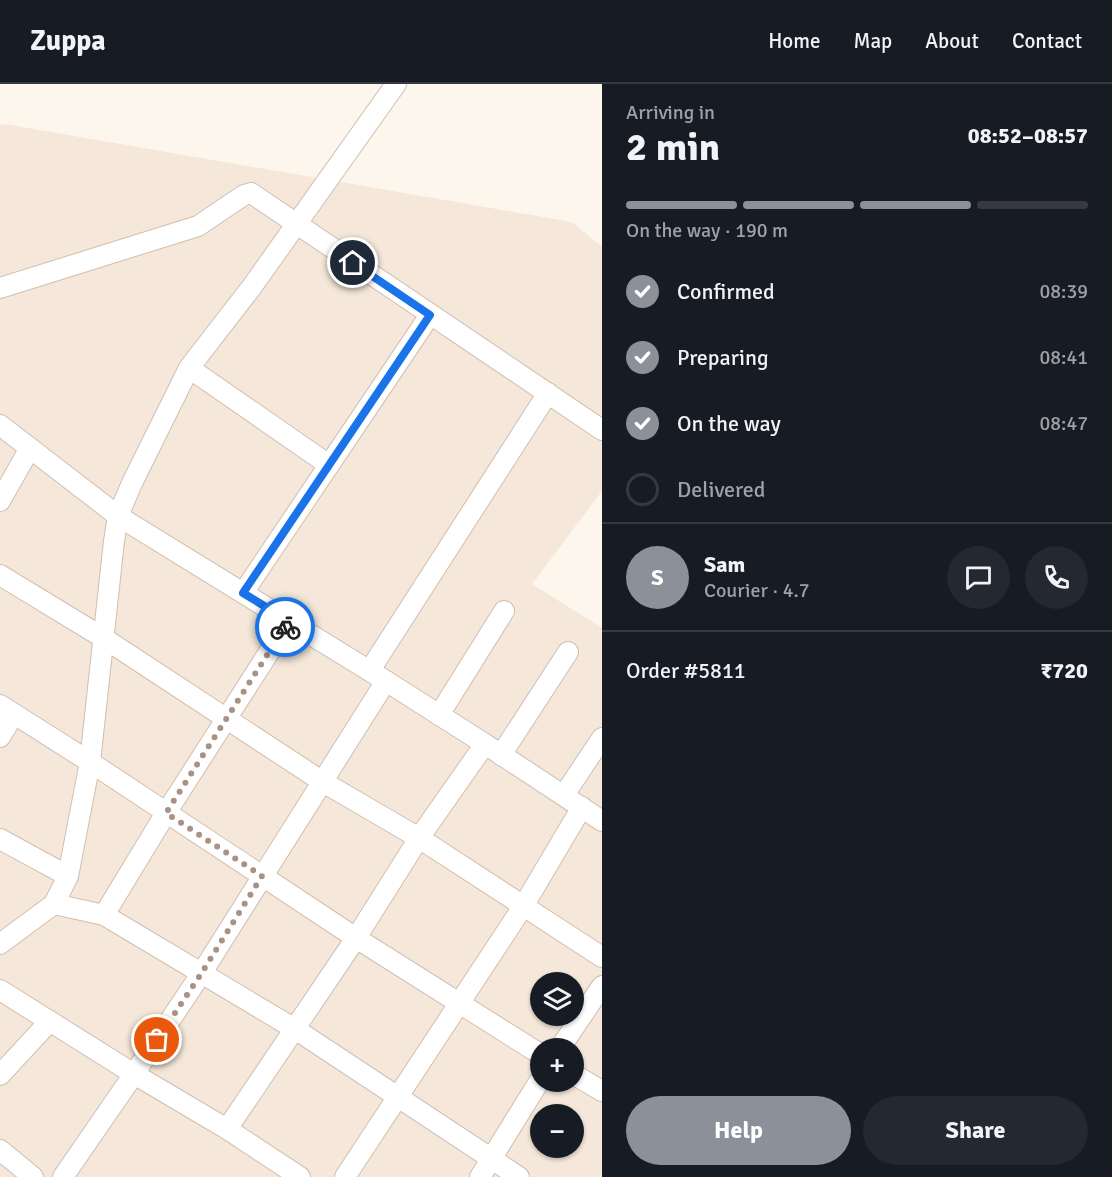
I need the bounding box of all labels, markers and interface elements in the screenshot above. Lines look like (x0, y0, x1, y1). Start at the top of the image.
text: Zuppa (30, 24, 106, 58)
text: Home (768, 28, 821, 54)
text: Map (854, 28, 892, 54)
text: About (925, 28, 979, 54)
text: Contact (1012, 28, 1082, 54)
text: Arriving in (626, 100, 715, 125)
text: 08:52–08:57 (968, 122, 1088, 149)
text: 2 min (626, 123, 720, 171)
text: On the way · 190 m (626, 218, 788, 243)
pin (327, 237, 378, 288)
icon: home (336, 246, 369, 279)
icon: check (626, 275, 659, 308)
text: Confirmed (677, 278, 775, 305)
text: 08:39 (1039, 279, 1088, 304)
icon: check (626, 341, 659, 374)
text: Preparing (677, 344, 769, 371)
text: 08:41 (1039, 345, 1088, 370)
icon: check (626, 407, 659, 440)
text: On the way (677, 410, 781, 437)
text: 08:47 (1039, 411, 1088, 436)
text: Delivered (677, 476, 765, 503)
button: chat (947, 546, 1010, 609)
button: phone (1025, 546, 1088, 609)
text: Sam (704, 551, 745, 578)
text: S (651, 564, 664, 591)
text: Courier · 4.7 (704, 578, 810, 603)
courier (255, 597, 315, 657)
icon: bike (269, 611, 302, 644)
text: Order #5811 (626, 657, 746, 684)
text: ₹720 (1040, 657, 1088, 684)
map controls (530, 972, 584, 1158)
button: layers (530, 972, 584, 1026)
pin (131, 1014, 182, 1065)
icon: bag (140, 1023, 173, 1056)
button: + (530, 1038, 584, 1092)
button: Help (626, 1096, 851, 1165)
button: Share (863, 1096, 1088, 1165)
button: − (530, 1104, 584, 1158)

